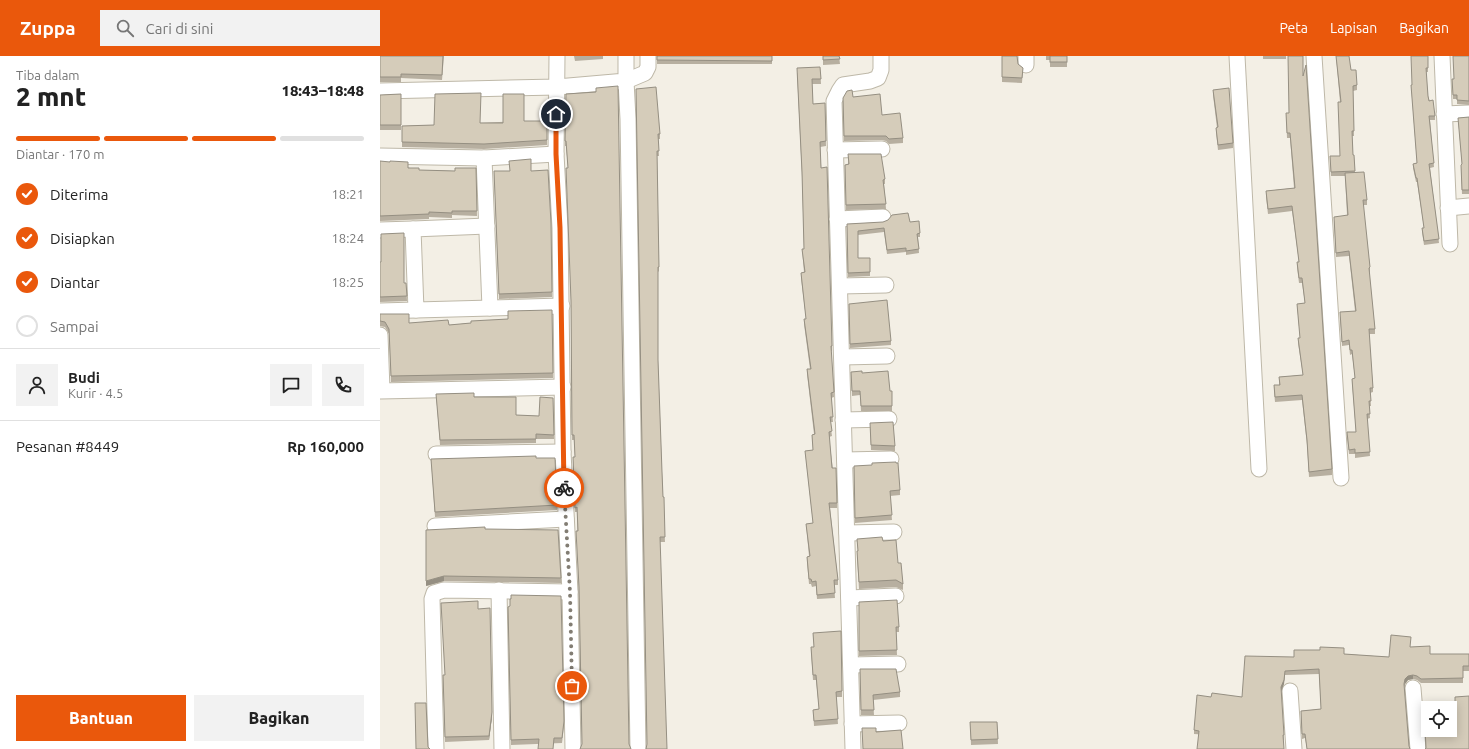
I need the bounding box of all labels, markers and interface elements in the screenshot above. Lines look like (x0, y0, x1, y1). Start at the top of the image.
search box (100, 10, 380, 46)
text: Zuppa (20, 17, 76, 39)
icon: search (114, 17, 136, 39)
text: Cari di sini (146, 20, 213, 37)
text: Peta (1280, 20, 1308, 36)
text: Lapisan (1330, 20, 1377, 36)
text: Bagikan (1399, 20, 1449, 36)
text: Tiba dalam (16, 68, 80, 82)
text: 2 mnt (16, 82, 86, 111)
text: 18:43–18:48 (281, 82, 364, 99)
pin (539, 97, 573, 131)
icon: home (545, 103, 567, 125)
text: Diantar · 170 m (16, 147, 104, 161)
icon: check (16, 183, 38, 205)
text: Diterima (50, 186, 108, 203)
text: 18:21 (331, 187, 364, 201)
icon: check (16, 227, 38, 249)
text: Disiapkan (50, 230, 115, 247)
text: 18:24 (331, 231, 364, 245)
icon: check (16, 271, 38, 293)
text: Diantar (50, 274, 100, 291)
text: 18:25 (331, 275, 364, 289)
text: Sampai (50, 318, 99, 335)
button: person (16, 364, 58, 406)
button: chat (270, 364, 312, 406)
button: phone (322, 364, 364, 406)
text: Budi (68, 369, 100, 386)
text: Kurir · 4.5 (68, 386, 123, 400)
text: Pesanan #8449 (16, 438, 119, 455)
text: Rp 160,000 (287, 438, 364, 455)
courier (544, 468, 584, 508)
icon: bike (553, 477, 575, 499)
pin (555, 669, 589, 703)
icon: bag (561, 675, 583, 697)
button: Bantuan (16, 695, 186, 741)
button: Bagikan (194, 695, 364, 741)
map controls (1421, 701, 1457, 737)
button: locate (1421, 701, 1457, 737)

